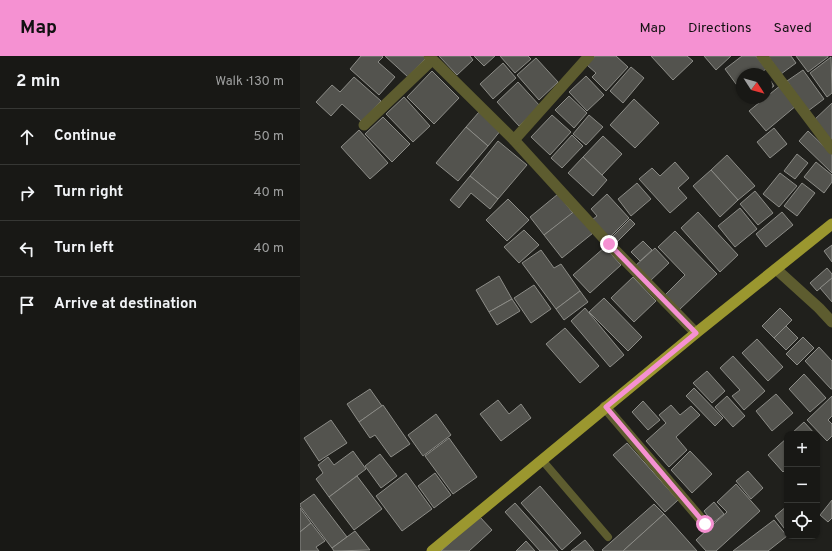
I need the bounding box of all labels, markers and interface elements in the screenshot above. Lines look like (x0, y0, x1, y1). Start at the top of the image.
text: Map (20, 16, 57, 40)
text: Map (640, 20, 666, 37)
text: Directions (688, 20, 752, 37)
text: Saved (774, 20, 812, 37)
north arrow (736, 68, 772, 104)
text: 2 min (16, 71, 60, 93)
text: Walk · 130 m (215, 74, 284, 90)
icon: ahead (16, 126, 38, 148)
text: Continue (54, 127, 116, 146)
text: 50 m (254, 129, 284, 145)
icon: right (16, 182, 38, 204)
text: Turn right (54, 183, 123, 202)
text: 40 m (254, 185, 284, 201)
route end (600, 235, 618, 253)
icon: left (16, 238, 38, 260)
text: Turn left (54, 239, 114, 258)
text: 40 m (254, 241, 284, 257)
icon: arrive (16, 294, 38, 316)
text: Arrive at destination (54, 295, 197, 314)
map controls (784, 431, 820, 539)
button: + (784, 431, 820, 467)
button: − (784, 467, 820, 503)
button: locate (784, 503, 820, 539)
route start (696, 515, 714, 533)

